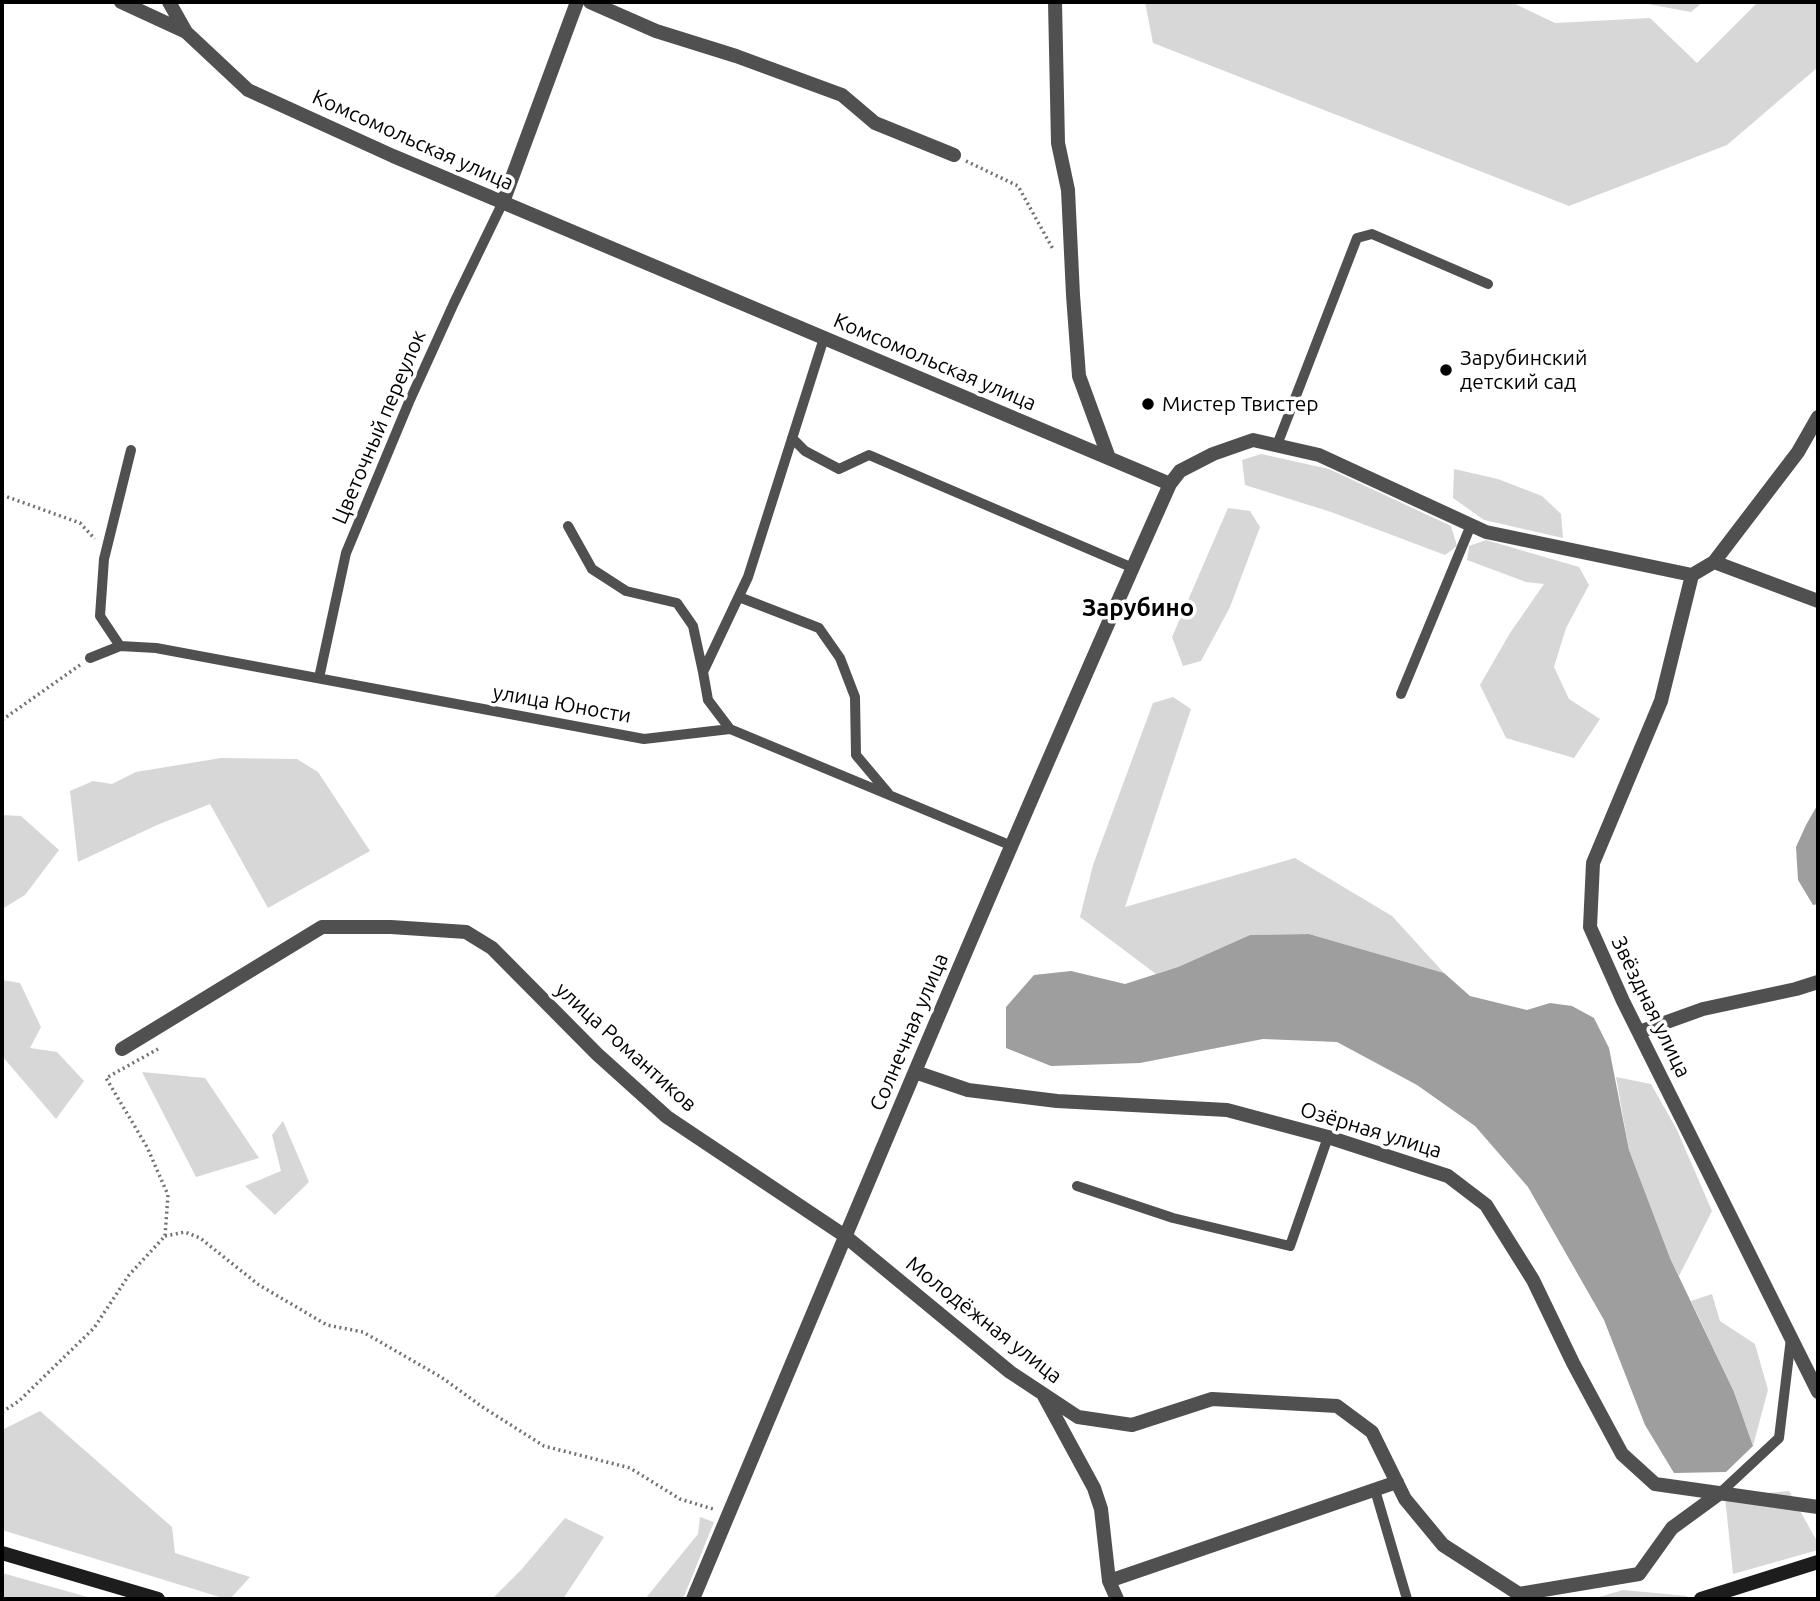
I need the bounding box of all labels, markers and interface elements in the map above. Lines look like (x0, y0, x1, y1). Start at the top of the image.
street label: Комсомольская улица (308, 84, 518, 196)
street label: Комсомольская улица (830, 308, 1040, 416)
street label: Цветочный переулок (327, 326, 431, 528)
place label: Зарубинский детский сад (1460, 345, 1587, 395)
marker: Зарубинский детский сад (1438, 362, 1454, 378)
place label: Мистер Твистер (1162, 391, 1319, 417)
marker: Мистер Твистер (1140, 396, 1156, 412)
district label: Зарубино (1082, 594, 1194, 622)
street label: улица Юности (491, 679, 633, 729)
street label: Звёздная улица (1606, 932, 1696, 1082)
street label: Солнечная улица (864, 949, 954, 1115)
street label: улица Романтиков (550, 977, 702, 1117)
street label: Озёрная улица (1297, 1096, 1445, 1164)
street label: Молодёжная улица (901, 1251, 1067, 1389)

